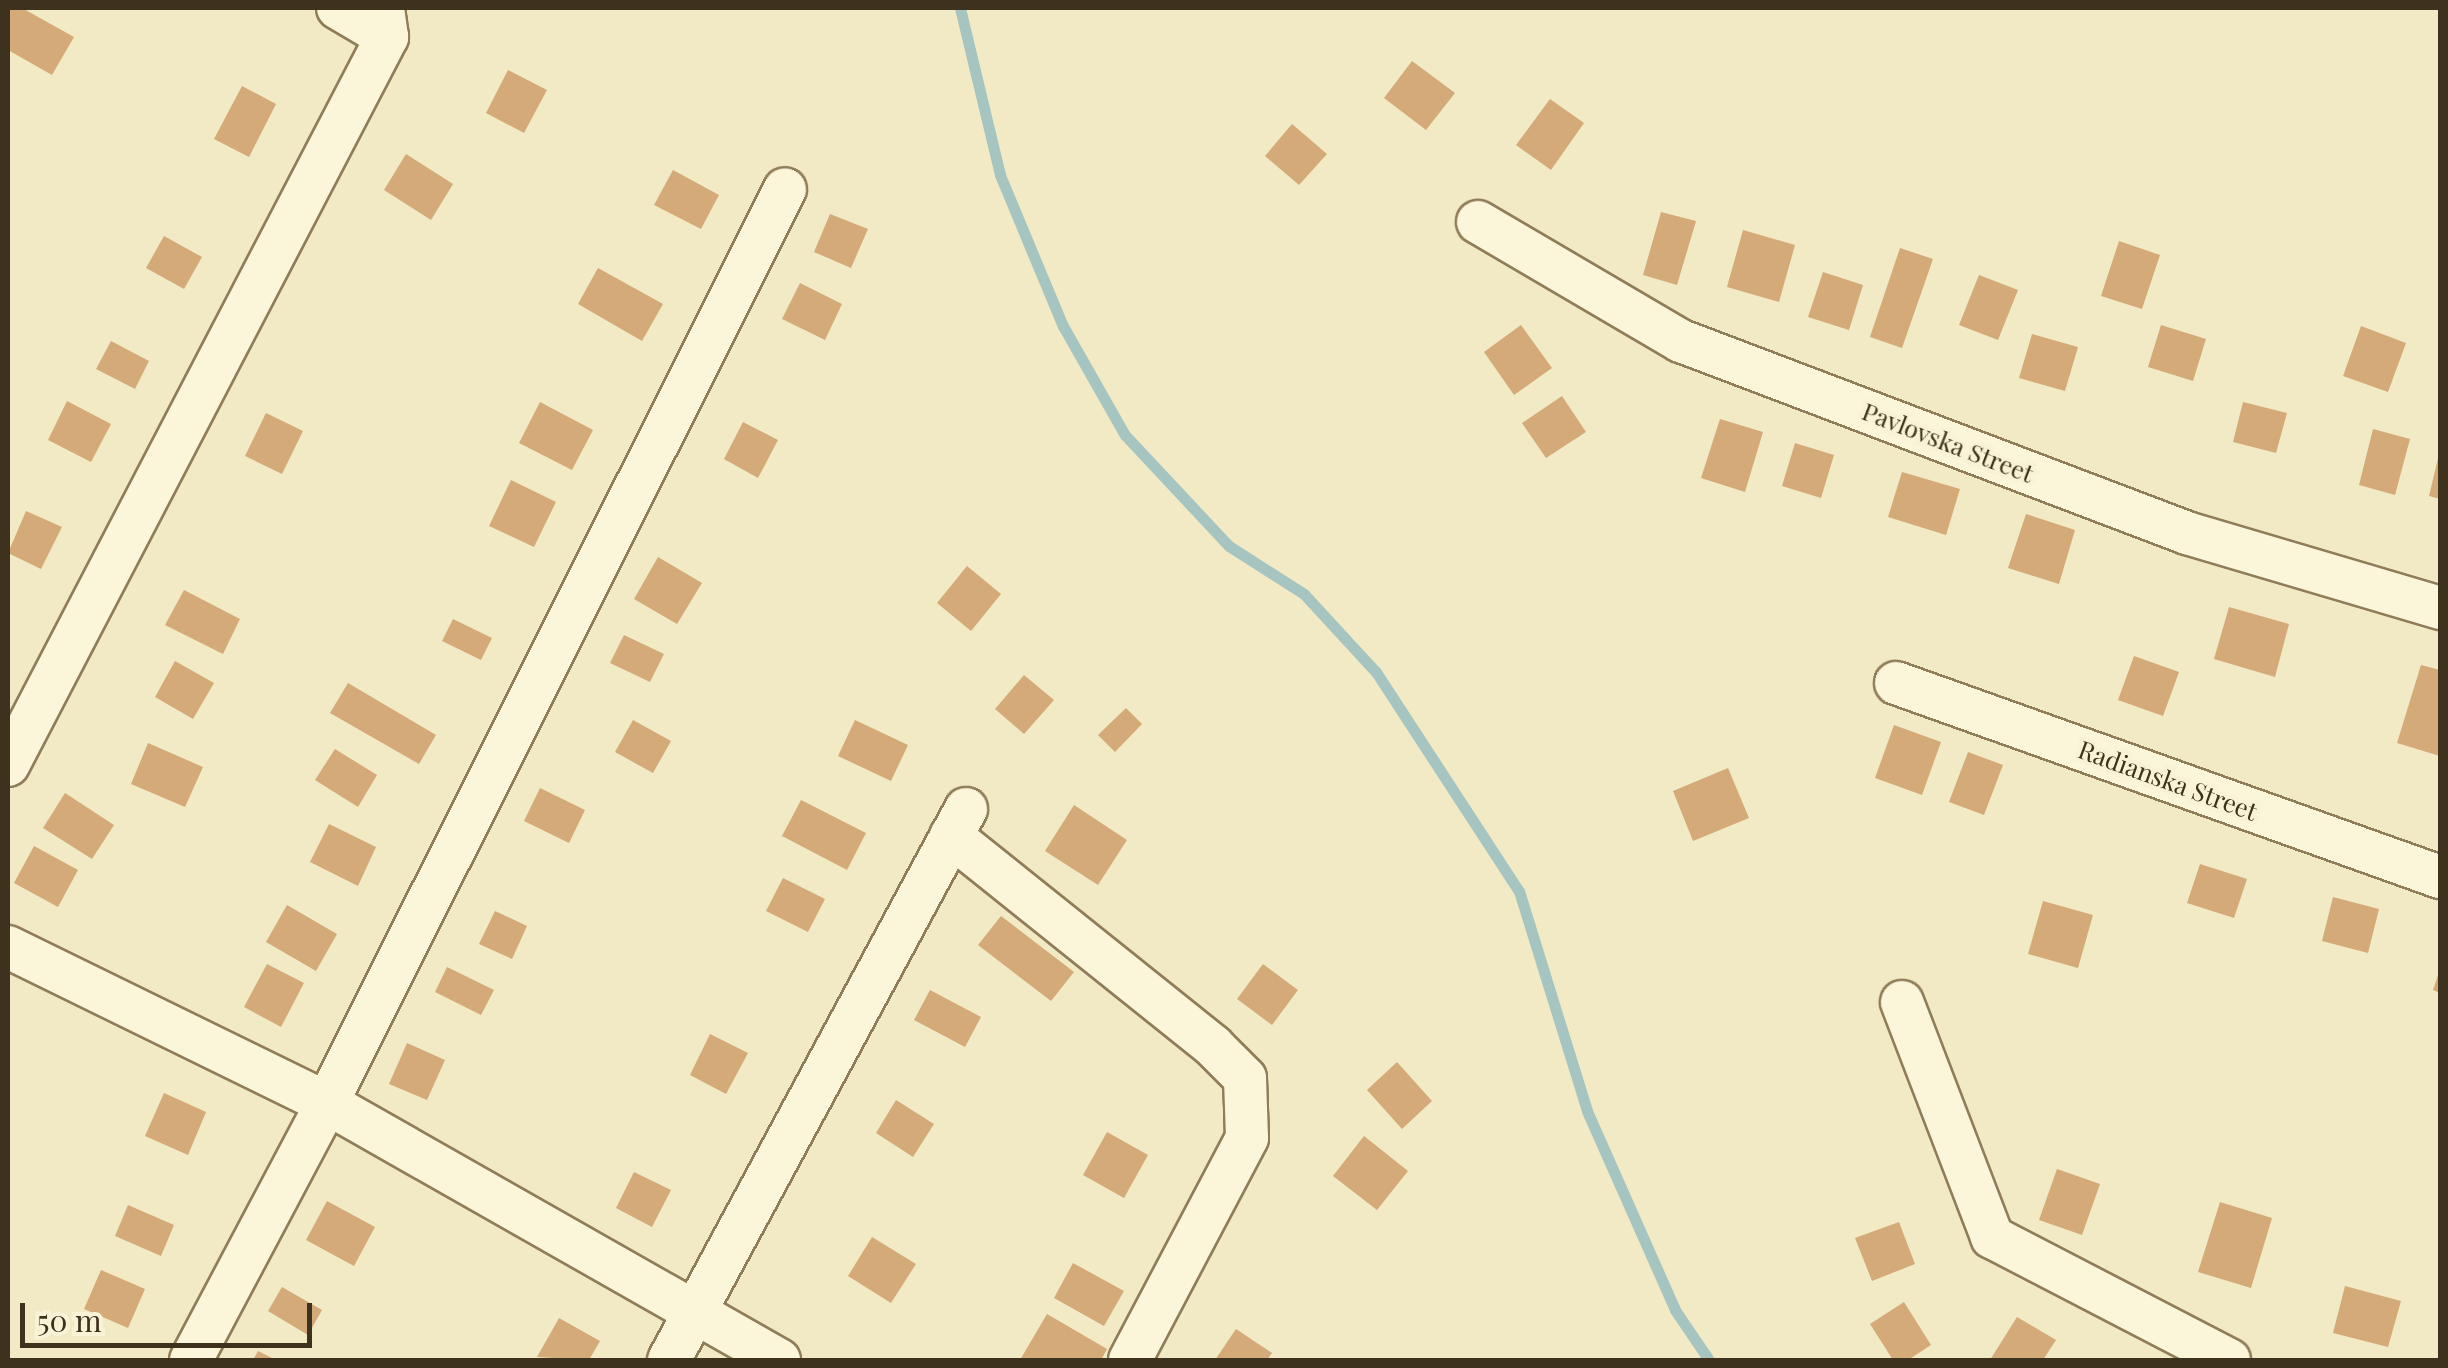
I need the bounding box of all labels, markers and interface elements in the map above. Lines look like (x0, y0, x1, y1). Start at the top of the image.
street label: Pavlovska Street (1858, 396, 2038, 488)
street label: Radianska Street (2074, 734, 2262, 826)
scale bar (25, 1283, 318, 1345)
text: 50 m (37, 1300, 102, 1340)

